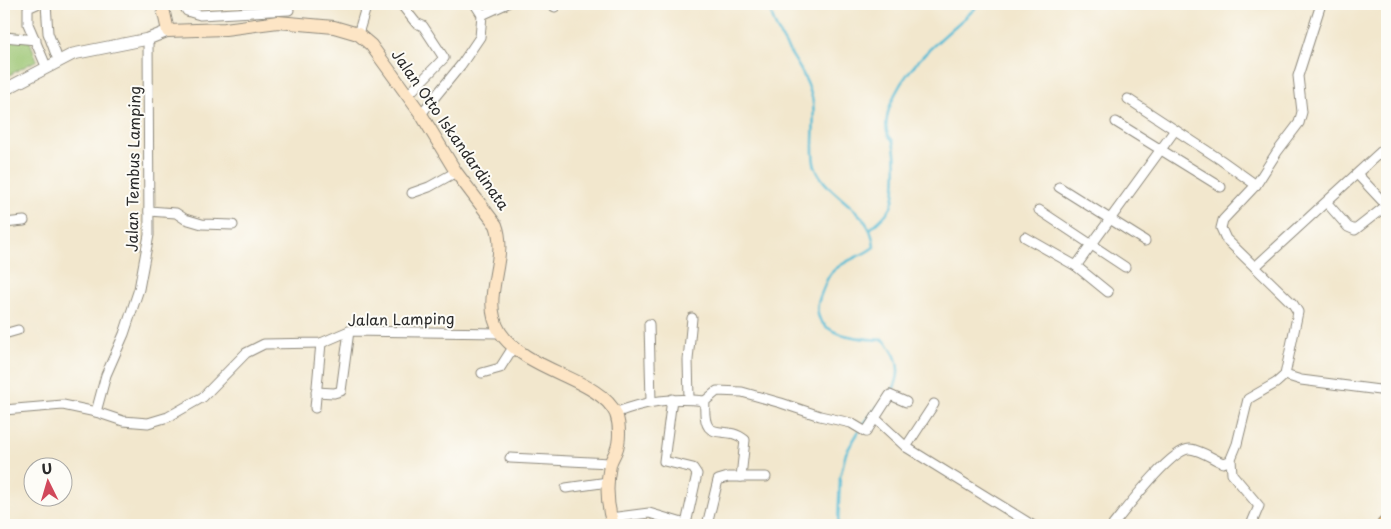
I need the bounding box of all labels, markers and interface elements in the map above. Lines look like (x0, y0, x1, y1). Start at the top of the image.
street label: Jalan Otto Iskandardinata (387, 44, 516, 215)
street label: Jalan Tembus Lamping (120, 86, 145, 252)
street label: Jalan Lamping (347, 306, 455, 331)
north arrow (22, 456, 72, 506)
text: U (41, 458, 53, 479)

